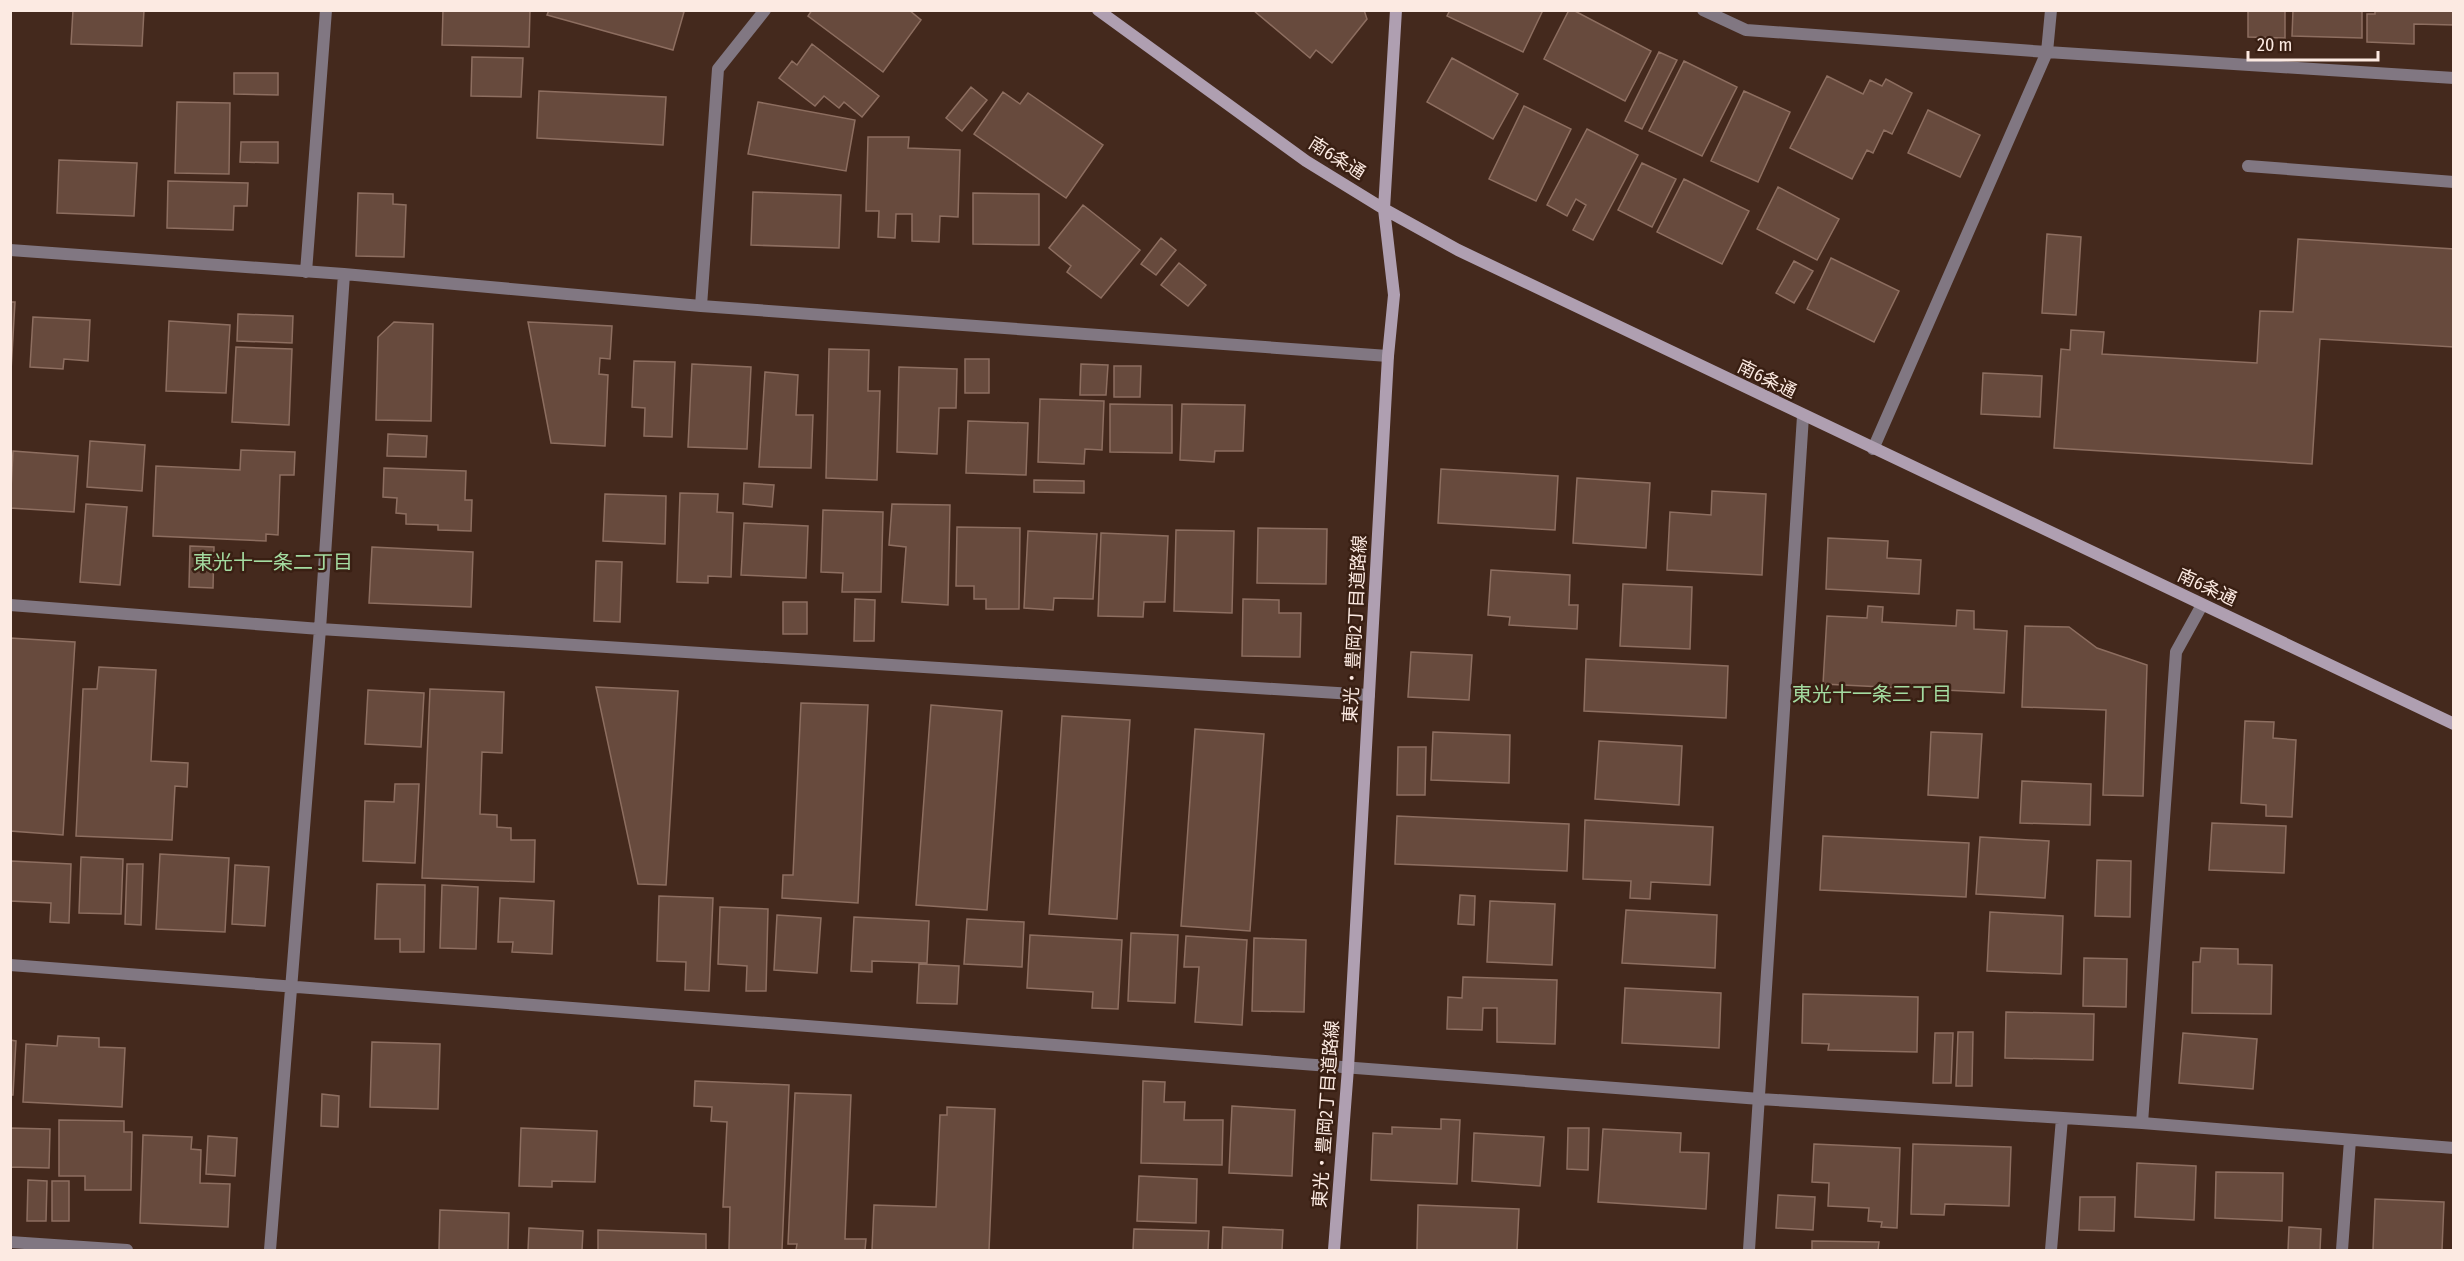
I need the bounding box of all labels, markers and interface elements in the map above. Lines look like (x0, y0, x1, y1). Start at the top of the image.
scale bar (2248, 24, 2378, 62)
text: 20 m (2257, 34, 2292, 56)
street label: 南6条通 (1304, 132, 1370, 184)
street label: 南6条通 (1734, 355, 1800, 403)
street label: 東光・豊岡2丁目道路線 (1339, 535, 1371, 723)
district label: 東光十一条二丁目 (193, 550, 353, 574)
street label: 南6条通 (2174, 564, 2240, 610)
district label: 東光十一条三丁目 (1792, 682, 1952, 706)
street label: 東光・豊岡2丁目道路線 (1308, 1019, 1344, 1209)

